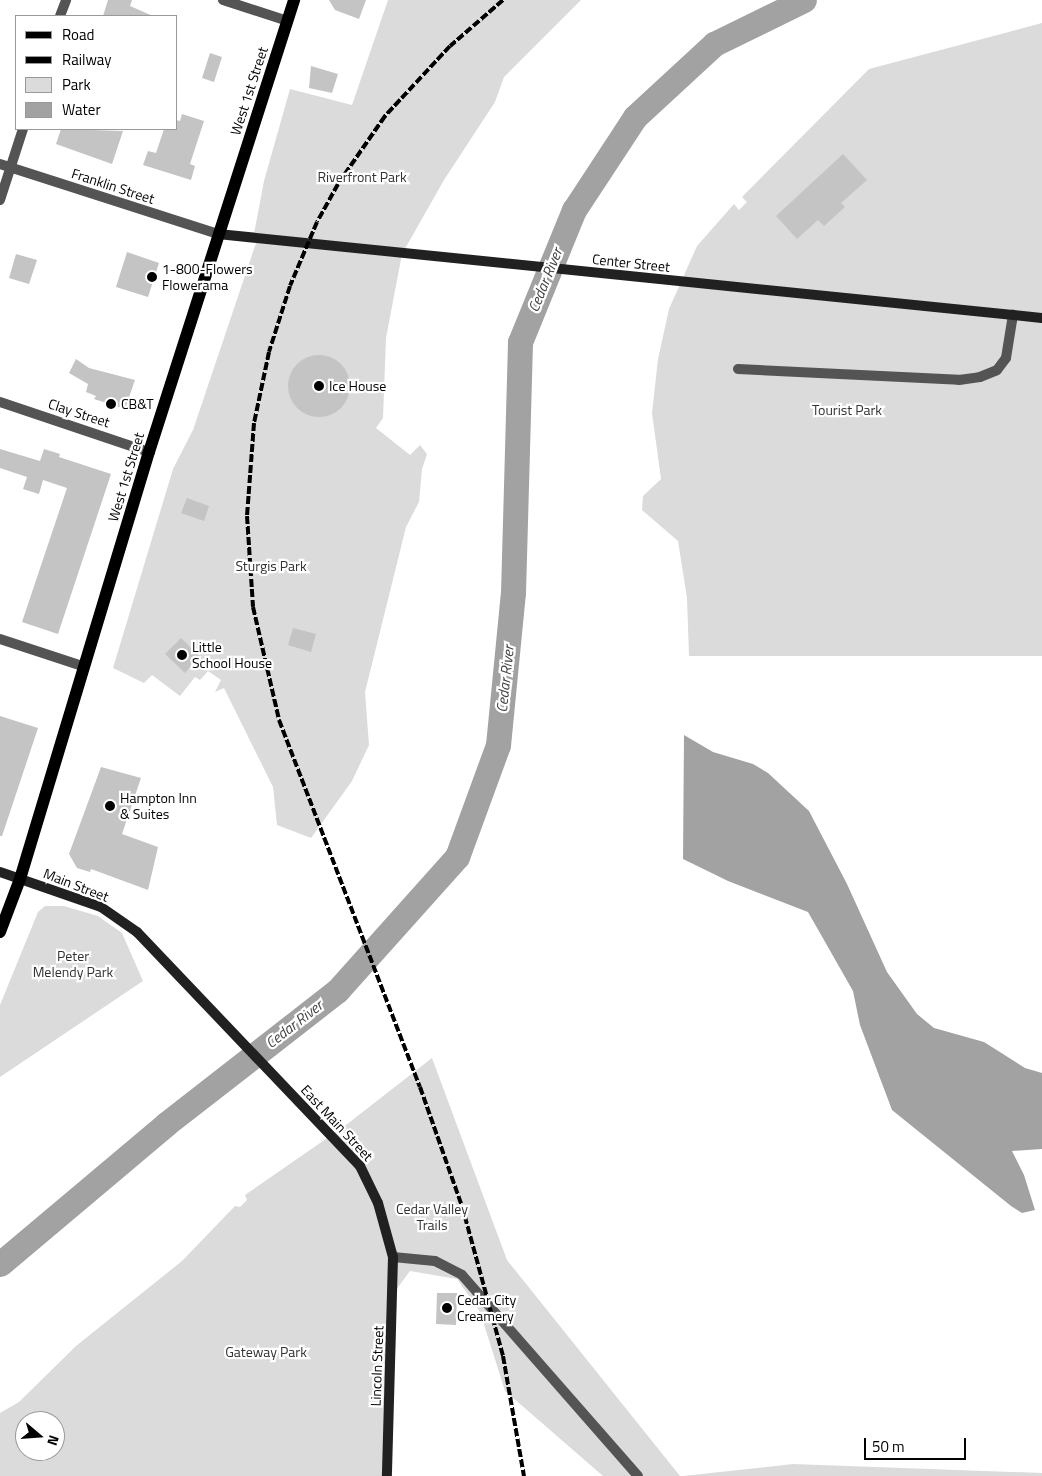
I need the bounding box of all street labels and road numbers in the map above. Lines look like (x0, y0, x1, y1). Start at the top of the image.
street label: West 1st Street (227, 45, 271, 137)
street label: Franklin Street (69, 165, 157, 207)
street label: Center Street (591, 251, 671, 275)
street label: Clay Street (46, 395, 112, 431)
street label: West 1st Street (104, 430, 148, 524)
street label: Main Street (41, 865, 111, 905)
street label: East Main Street (298, 1082, 376, 1164)
street label: Lincoln Street (367, 1325, 387, 1407)

